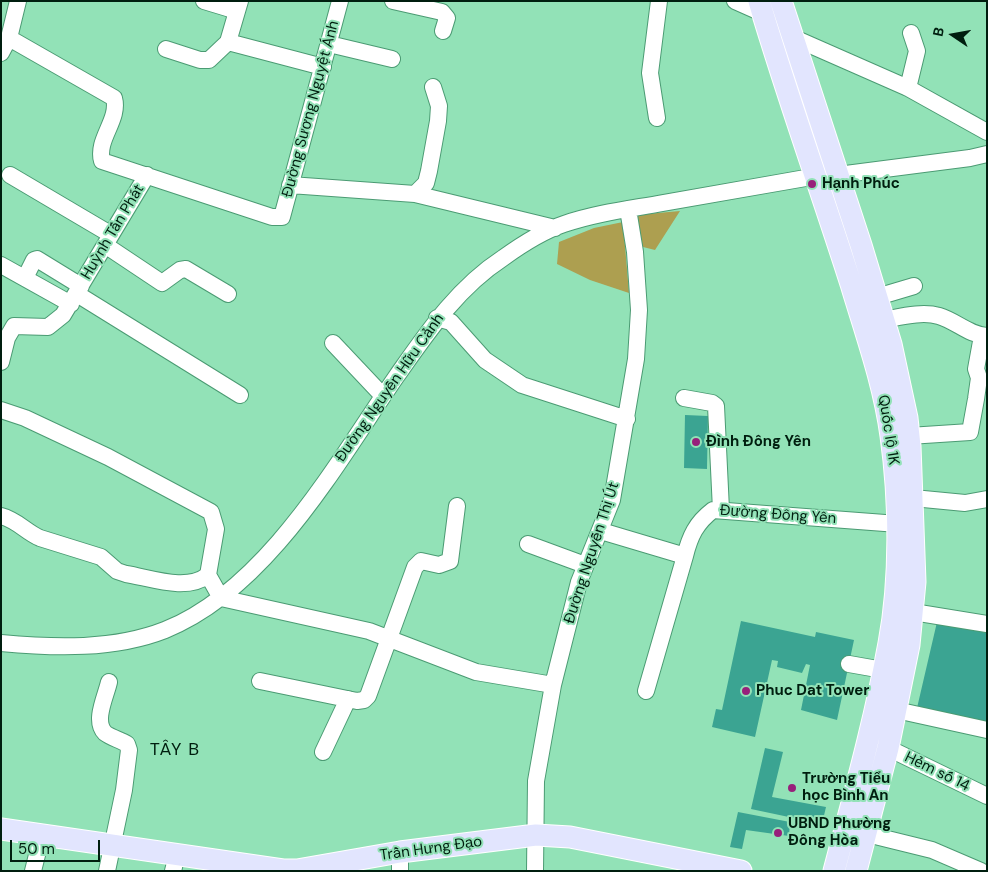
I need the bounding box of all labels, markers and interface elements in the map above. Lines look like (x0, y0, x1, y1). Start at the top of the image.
north arrow (928, 10, 978, 60)
street label: Đường Sương Nguyệt Ánh (279, 19, 343, 199)
text: B (929, 26, 948, 38)
place label: Hạnh Phúc (822, 175, 900, 193)
marker: Hạnh Phúc (806, 178, 818, 190)
street label: Huỳnh Tấn Phát (78, 181, 148, 283)
street label: Đường Nguyễn Hữu Cảnh (332, 310, 448, 466)
street label: Quốc lộ 1K (874, 394, 902, 466)
place label: Đình Đông Yên (706, 433, 811, 451)
marker: Đình Đông Yên (690, 436, 702, 448)
street label: Đường Nguyễn Thị Út (561, 480, 623, 626)
street label: Đường Đông Yên (719, 502, 837, 528)
place label: Phuc Dat Tower (756, 682, 869, 700)
marker: Phuc Dat Tower (740, 685, 752, 697)
district label: TÂY B (149, 739, 201, 761)
street label: Hẻm số 14 (902, 749, 972, 795)
place label: Trường Tiểu học Bình An (802, 770, 890, 805)
marker: Trường Tiểu học Bình An (786, 782, 798, 794)
place label: UBND Phường Đông Hòa (788, 815, 891, 850)
marker: UBND Phường Đông Hòa (772, 827, 784, 839)
scale bar (12, 830, 102, 862)
street label: Trần Hưng Đạo (379, 833, 483, 865)
text: 50 m (18, 839, 55, 859)

